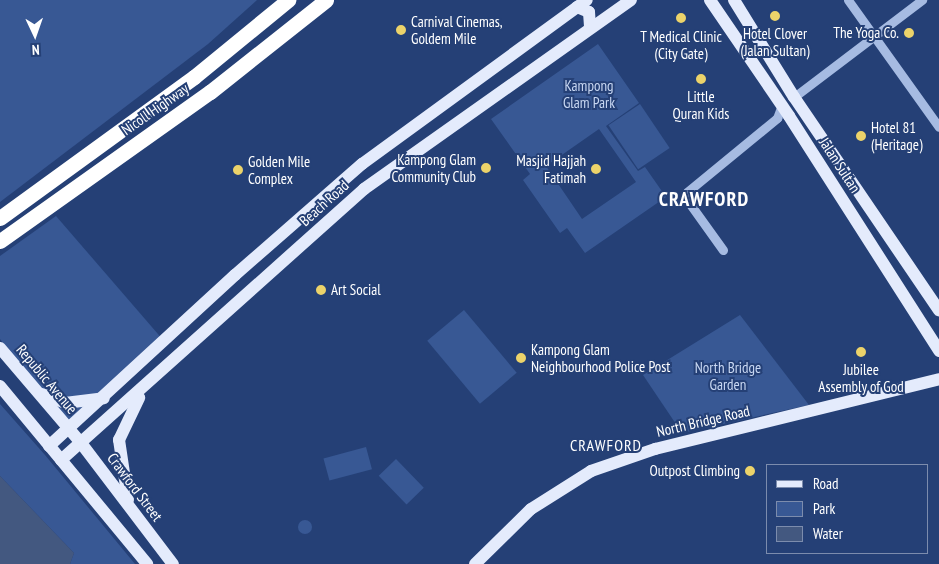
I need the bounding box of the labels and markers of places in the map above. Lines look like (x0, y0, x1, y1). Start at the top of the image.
marker: Hotel Clover (Jalan Sultan) (769, 10, 781, 22)
marker: T Medical Clinic (City Gate) (674, 11, 688, 25)
place label: Carnival Cinemas, Goldem Mile (411, 12, 503, 47)
marker: Carnival Cinemas, Goldem Mile (395, 24, 407, 36)
place label: Hotel Clover (Jalan Sultan) (741, 24, 809, 59)
place label: The Yoga Co. (833, 24, 899, 42)
place label: T Medical Clinic (City Gate) (640, 27, 722, 62)
marker: The Yoga Co. (903, 27, 915, 39)
marker: Little Quran Kids (695, 73, 707, 85)
place label: Little Quran Kids (673, 87, 729, 122)
place label: Hotel 81 (Heritage) (871, 118, 922, 153)
marker: Hotel 81 (Heritage) (855, 130, 867, 142)
place label: Kampong Glam Community Club (391, 150, 476, 185)
place label: Masjid Hajjah Fatimah (516, 151, 586, 186)
place label: Golden Mile Complex (248, 152, 310, 187)
marker: Kampong Glam Community Club (480, 162, 492, 174)
marker: Masjid Hajjah Fatimah (590, 163, 602, 175)
marker: Golden Mile Complex (232, 164, 244, 176)
place label: Art Social (331, 281, 381, 299)
marker: Art Social (315, 284, 327, 296)
place label: Kampong Glam Neighbourhood Police Post (531, 340, 670, 375)
marker: Jubilee Assembly of God (855, 346, 867, 358)
marker: Kampong Glam Neighbourhood Police Post (515, 352, 527, 364)
place label: Jubilee Assembly of God (818, 360, 904, 395)
place label: Outpost Climbing (650, 462, 740, 480)
marker: Outpost Climbing (744, 465, 756, 477)

